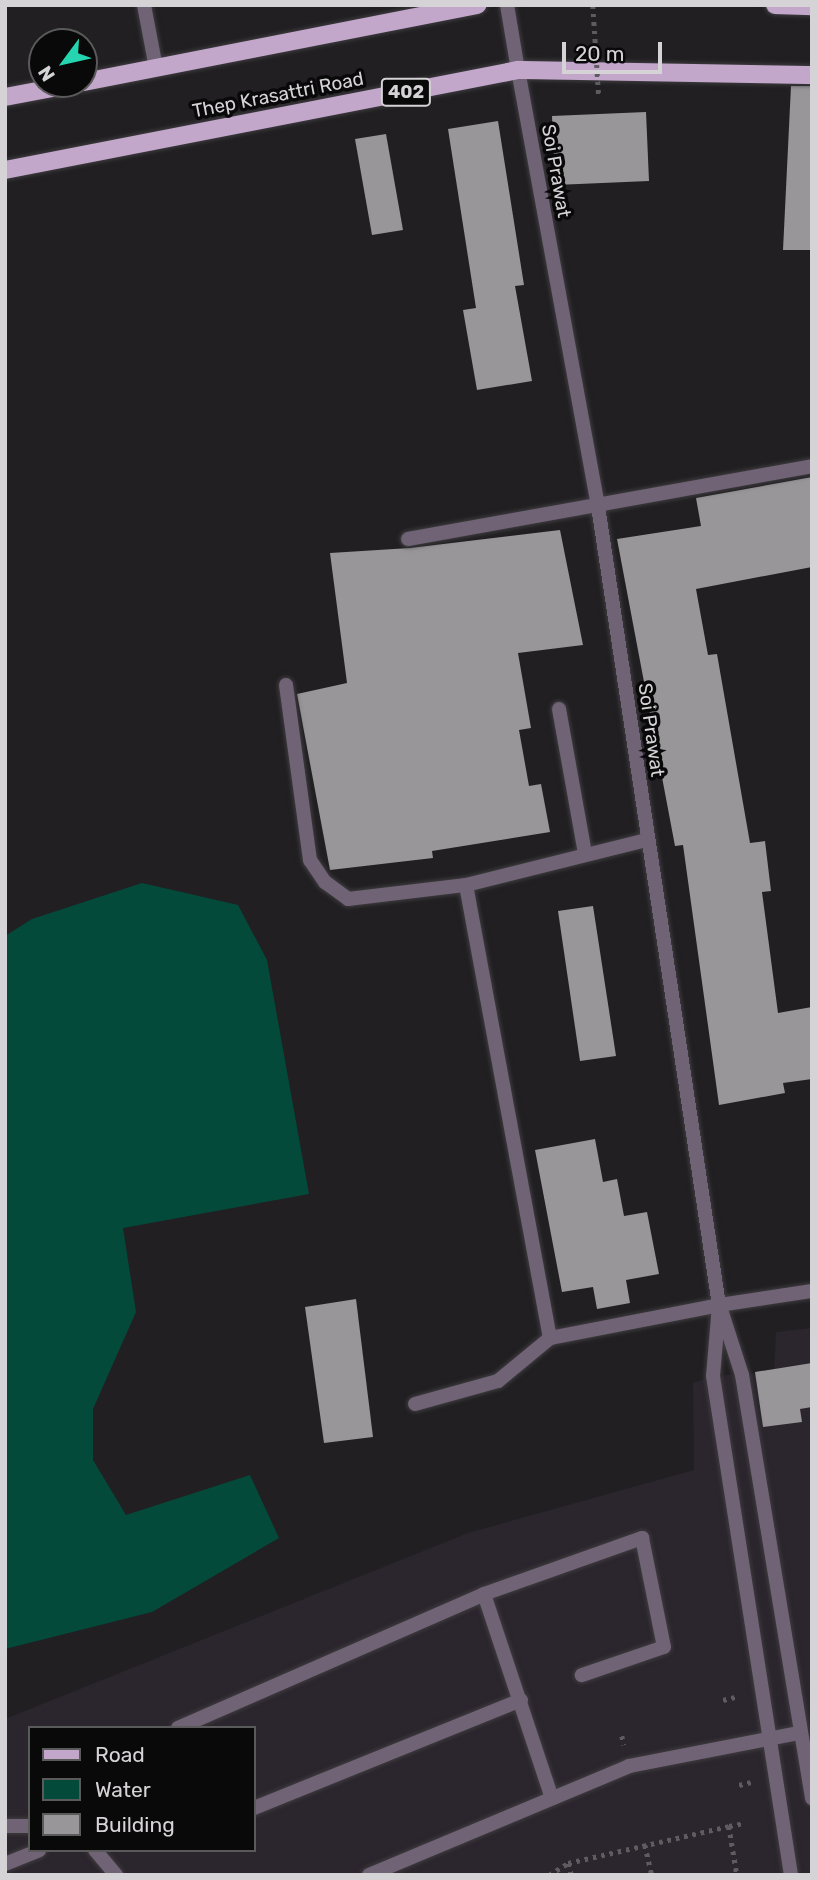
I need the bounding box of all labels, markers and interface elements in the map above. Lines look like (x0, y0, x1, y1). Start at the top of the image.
north arrow (28, 28, 98, 98)
scale bar (565, 28, 665, 72)
text: 20 m (575, 41, 624, 66)
text: N (33, 62, 60, 86)
street label: Thep Krasattri Road (190, 67, 366, 123)
road number: 402 (380, 78, 432, 106)
street label: Soi Prawat (537, 123, 575, 219)
street label: Soi Prawat (633, 682, 669, 778)
legend (28, 1726, 256, 1852)
text: Road (95, 1742, 145, 1767)
text: Water (95, 1777, 151, 1802)
text: Building (95, 1812, 175, 1837)

